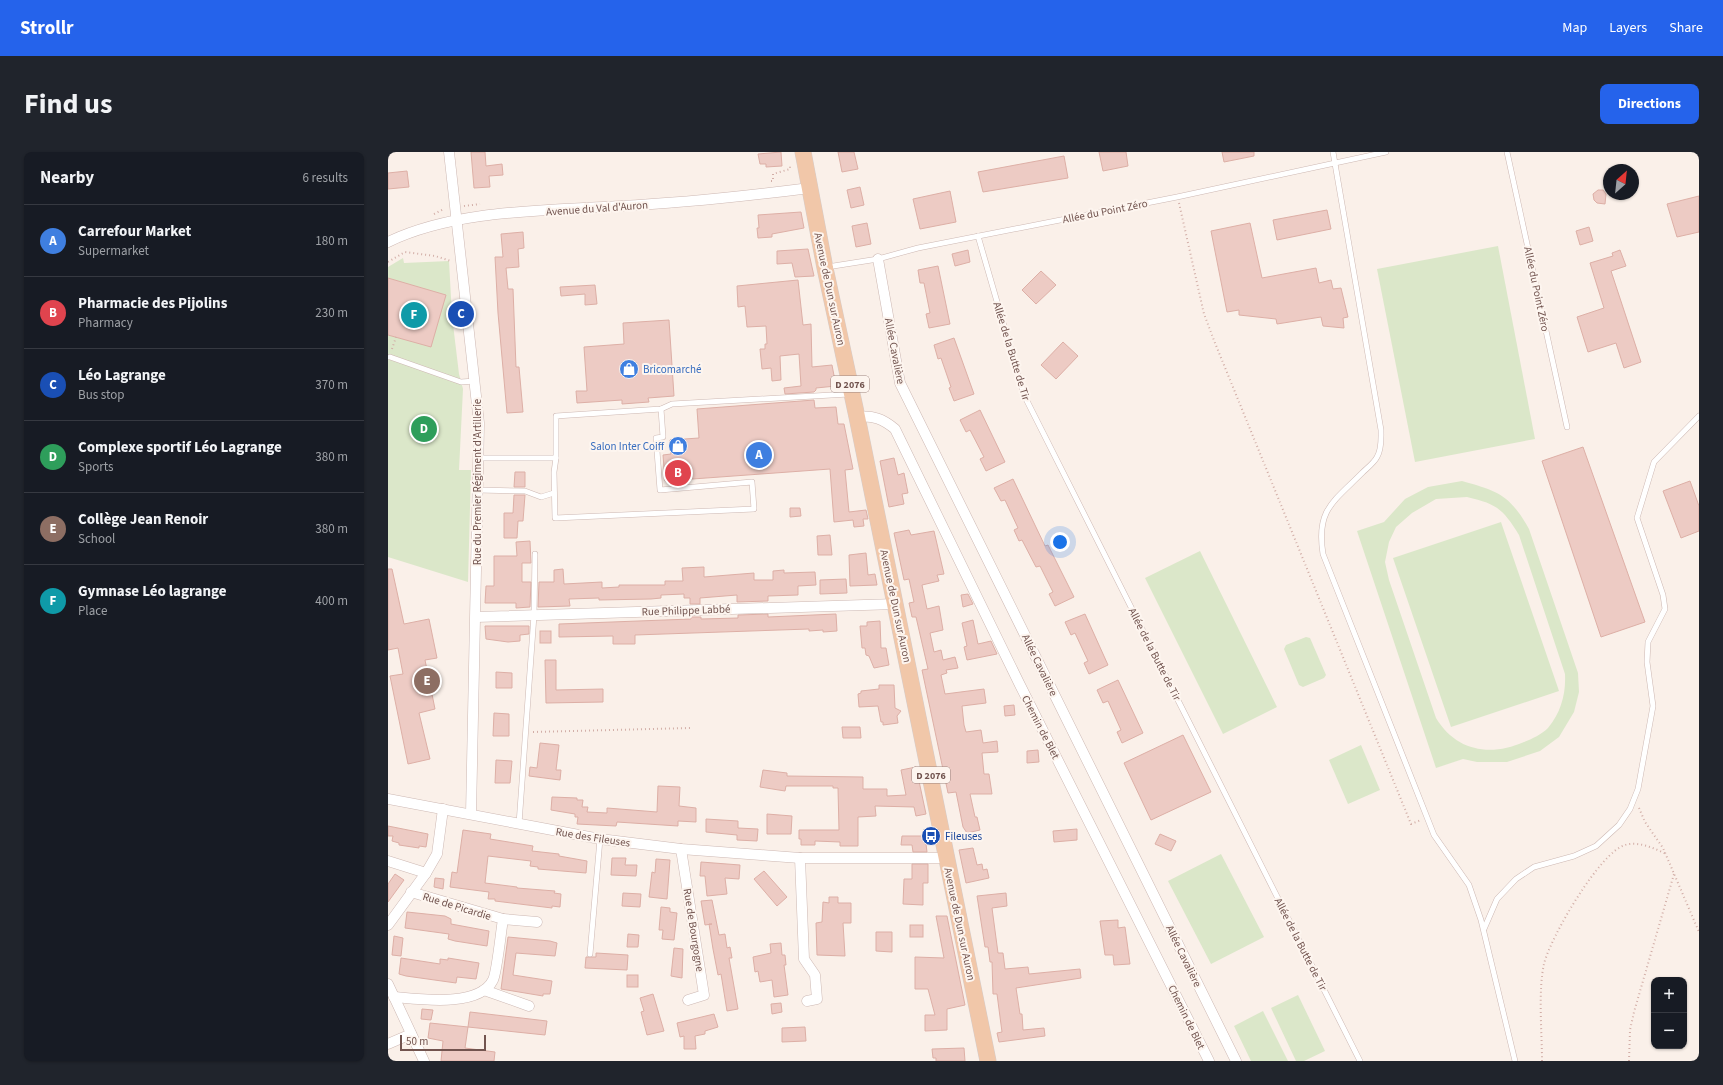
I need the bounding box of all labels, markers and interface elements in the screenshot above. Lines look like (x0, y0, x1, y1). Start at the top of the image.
text: Strollr (20, 15, 74, 42)
text: Map (1562, 18, 1587, 38)
text: Layers (1609, 18, 1647, 38)
text: Share (1669, 18, 1703, 38)
text: Find us (24, 84, 112, 124)
button: Directions (1600, 84, 1699, 124)
north arrow (1603, 164, 1639, 200)
text: Nearby (40, 166, 94, 190)
text: 6 results (303, 169, 348, 187)
street label: Allée du Point Zéro (1061, 196, 1149, 227)
street label: Avenue du Val d'Auron (546, 197, 649, 220)
text: Carrefour Market (78, 221, 191, 242)
street label: Avenue de Dun sur Auron (810, 231, 849, 347)
text: A (49, 232, 57, 250)
text: 180 m (315, 232, 348, 250)
text: Supermarket (78, 242, 149, 260)
street label: Allée du Point Zéro (1520, 245, 1553, 333)
text: Pharmacie des Pijolins (78, 293, 227, 314)
pin: C (448, 299, 474, 329)
pin: F (401, 300, 427, 330)
street label: Allée de la Butte de Tir (989, 300, 1034, 402)
text: B (49, 304, 57, 322)
text: 230 m (315, 304, 348, 322)
text: Pharmacy (78, 314, 133, 332)
street label: Allée Cavalière (881, 317, 908, 386)
shop icon: Bricomarché (618, 358, 640, 380)
place label: Bricomarché (643, 362, 702, 377)
text: Léo Lagrange (78, 365, 166, 386)
text: C (49, 376, 57, 394)
text: 370 m (315, 376, 348, 394)
road number: D 2076 (831, 376, 869, 392)
text: Bus stop (78, 386, 124, 404)
street label: Rue du Premier Régiment d'Artillerie (470, 398, 485, 565)
pin: D (411, 414, 437, 444)
shop icon: Salon Inter Coiff (667, 435, 689, 457)
text: Complexe sportif Léo Lagrange (78, 437, 282, 458)
place label: Salon Inter Coiff (590, 439, 665, 454)
pin: A (746, 440, 772, 470)
text: D (49, 448, 57, 466)
text: 380 m (315, 448, 348, 466)
text: Sports (78, 458, 113, 476)
pin: B (665, 458, 691, 488)
text: Collège Jean Renoir (78, 509, 208, 530)
text: E (49, 520, 57, 538)
text: 380 m (315, 520, 348, 538)
text: School (78, 530, 115, 548)
your location (1050, 532, 1070, 552)
street label: Avenue de Dun sur Auron (876, 548, 915, 664)
text: Gymnase Léo lagrange (78, 581, 227, 602)
text: F (50, 592, 56, 610)
text: 400 m (315, 592, 348, 610)
street label: Rue Philippe Labbé (641, 601, 731, 620)
text: Place (78, 602, 107, 620)
street label: Allée de la Butte de Tir (1125, 605, 1185, 703)
street label: Allée Cavalière (1018, 632, 1061, 699)
pin: E (414, 666, 440, 696)
street label: Chemin de Blet (1018, 693, 1063, 762)
road number: D 2076 (912, 767, 950, 783)
street label: Rue des Fileuses (555, 824, 632, 851)
bus stop icon: Fileuses (920, 825, 942, 847)
place label: Fileuses (945, 829, 982, 844)
street label: Avenue de Dun sur Auron (940, 866, 979, 982)
street label: Rue de Bourgogne (680, 887, 708, 973)
street label: Rue de Picardie (421, 889, 494, 924)
street label: Allée de la Butte de Tir (1271, 895, 1331, 993)
street label: Allée Cavalière (1162, 923, 1205, 990)
map controls (1651, 977, 1687, 1049)
button: + (1651, 977, 1687, 1013)
street label: Chemin de Blet (1164, 983, 1209, 1052)
button: − (1651, 1013, 1687, 1049)
scale bar (400, 1033, 486, 1052)
text: 50 m (406, 1034, 428, 1049)

